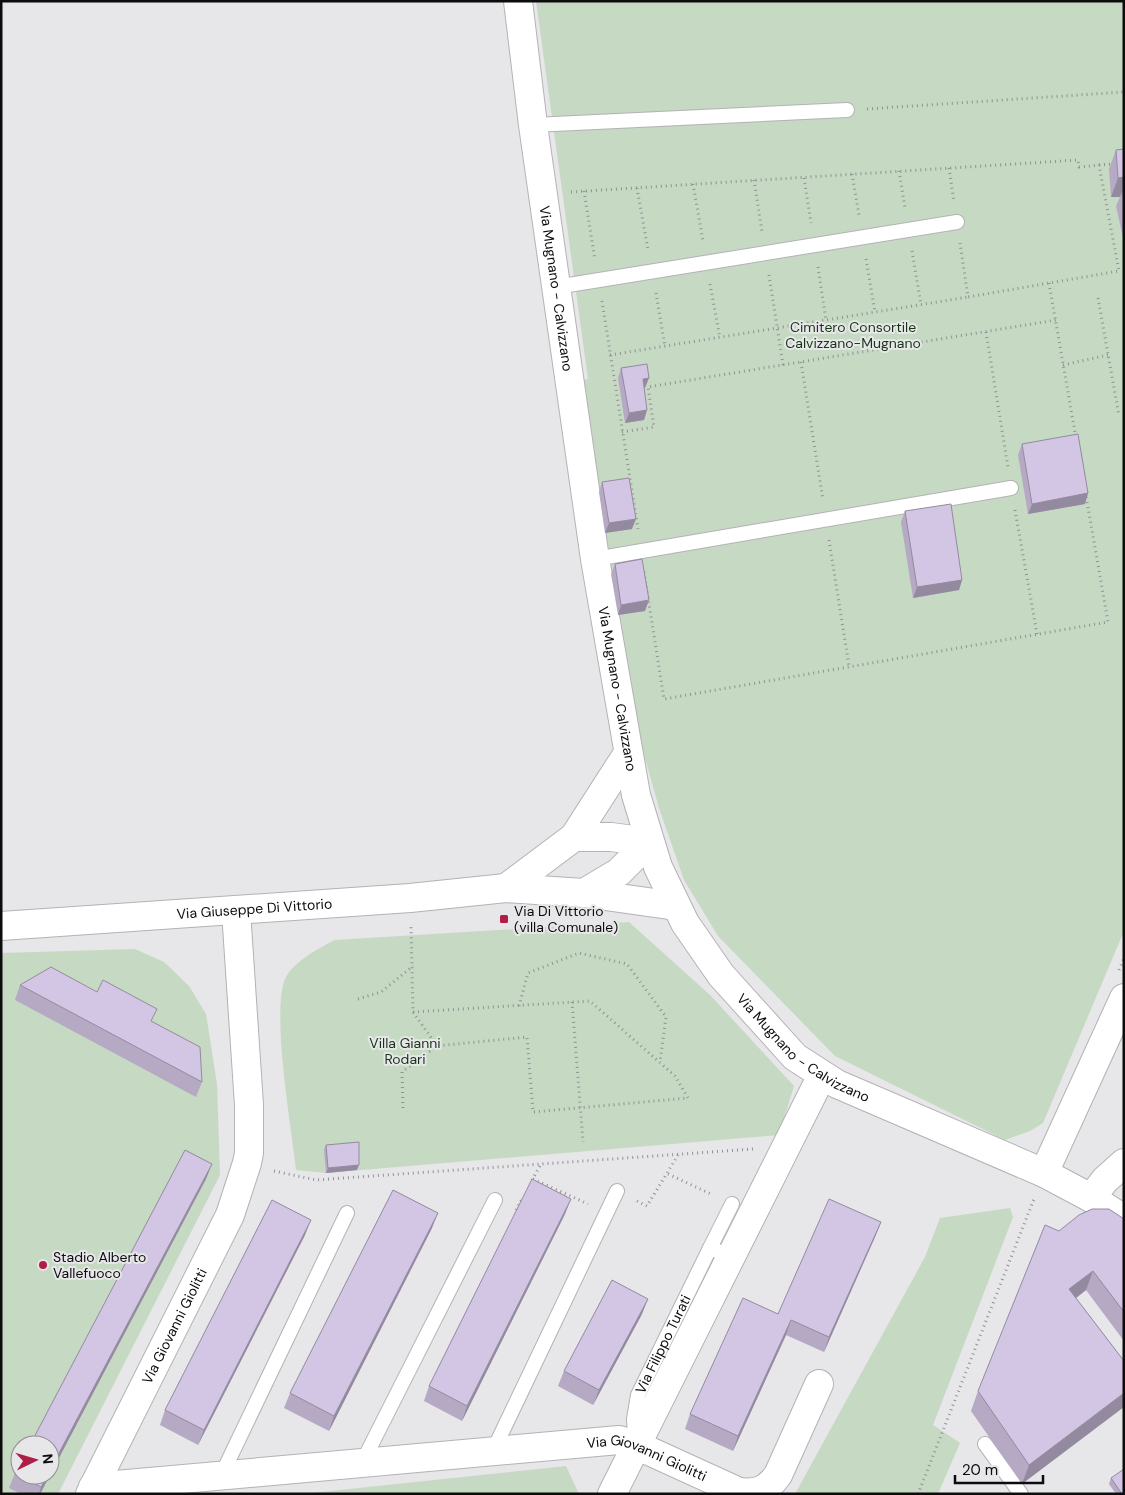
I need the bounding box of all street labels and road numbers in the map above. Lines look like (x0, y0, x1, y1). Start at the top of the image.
street label: Via Mugnano - Calvizzano (536, 204, 577, 372)
street label: Via Mugnano - Calvizzano (594, 605, 641, 773)
street label: Via Giuseppe Di Vittorio (176, 894, 333, 923)
street label: Via Mugnano - Calvizzano (733, 990, 872, 1106)
street label: Via Giovanni Giolitti (138, 1265, 211, 1387)
street label: Via Filippo Turati (631, 1292, 695, 1396)
street label: Via Giovanni Giolitti (586, 1431, 710, 1485)

